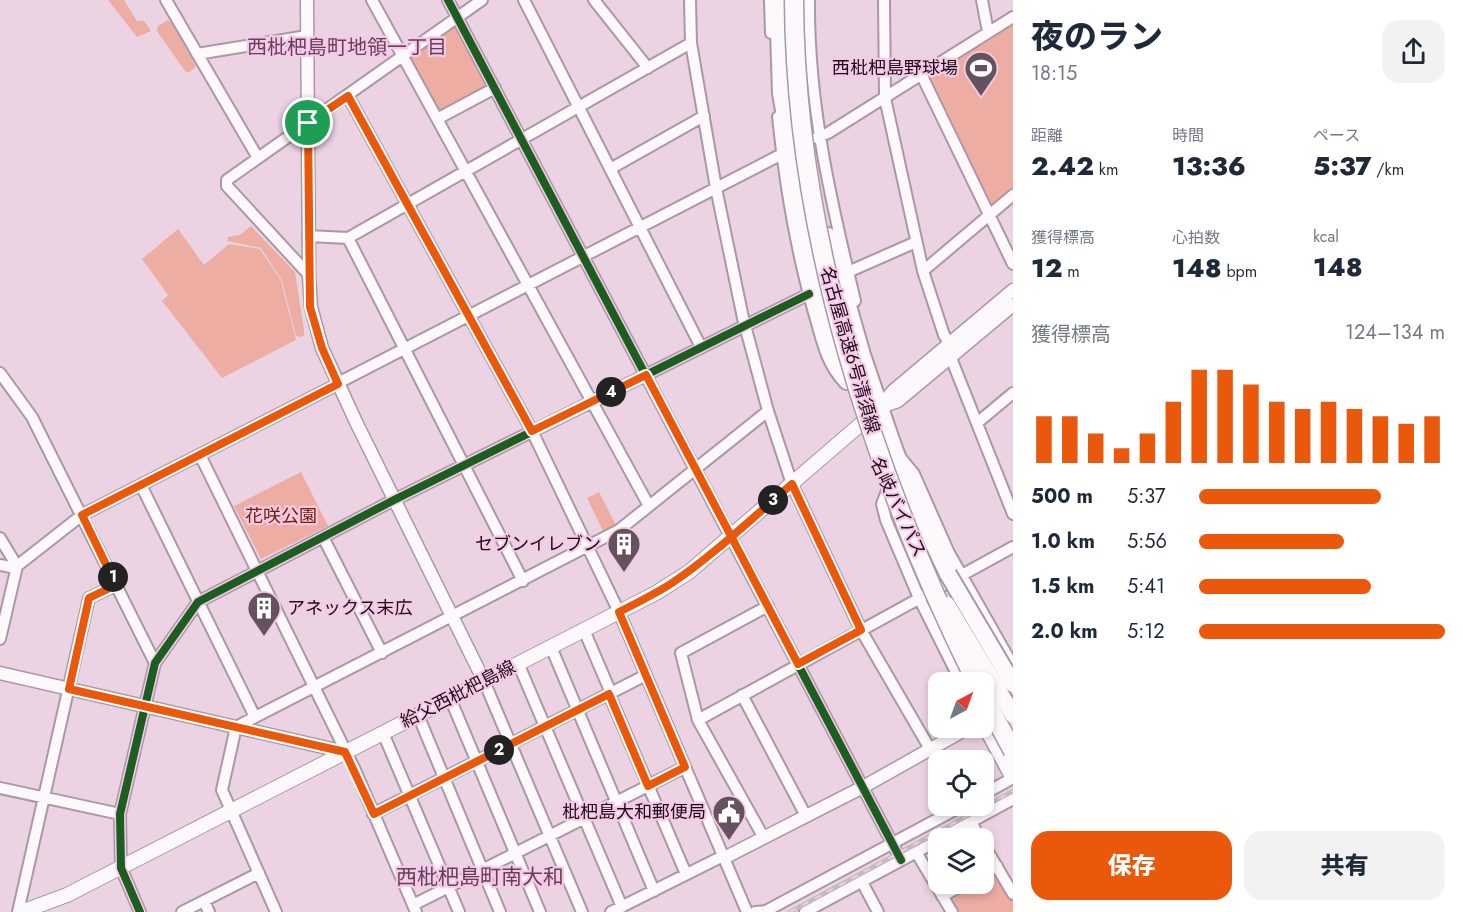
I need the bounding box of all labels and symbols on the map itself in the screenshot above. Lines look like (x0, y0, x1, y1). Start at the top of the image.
district label: 西枇杷島町地領一丁目 (247, 33, 447, 62)
sports icon: 西枇杷島野球場 (963, 50, 999, 97)
place label: 西枇杷島野球場 (832, 55, 958, 81)
pin (282, 97, 333, 148)
street label: 名古屋高速6号清須線 (814, 264, 886, 436)
pin: 4 (596, 377, 626, 407)
street label: 名岐バイパス (863, 453, 933, 561)
pin: 3 (758, 485, 788, 515)
park label: 花咲公園 (245, 503, 317, 529)
building icon: セブンイレブン (606, 526, 642, 573)
place label: セブンイレブン (475, 531, 601, 557)
pin: 1 (98, 562, 128, 592)
building icon: アネックス末広 (246, 590, 282, 637)
place label: アネックス末広 (287, 595, 412, 621)
street label: 給父西枇杷島線 (396, 654, 520, 734)
north arrow (928, 672, 994, 738)
pin: 2 (484, 735, 514, 765)
public building icon: 枇杷島大和郵便局 (711, 794, 747, 841)
place label: 枇杷島大和郵便局 (562, 799, 706, 825)
district label: 西枇杷島町南大和 (396, 862, 564, 892)

